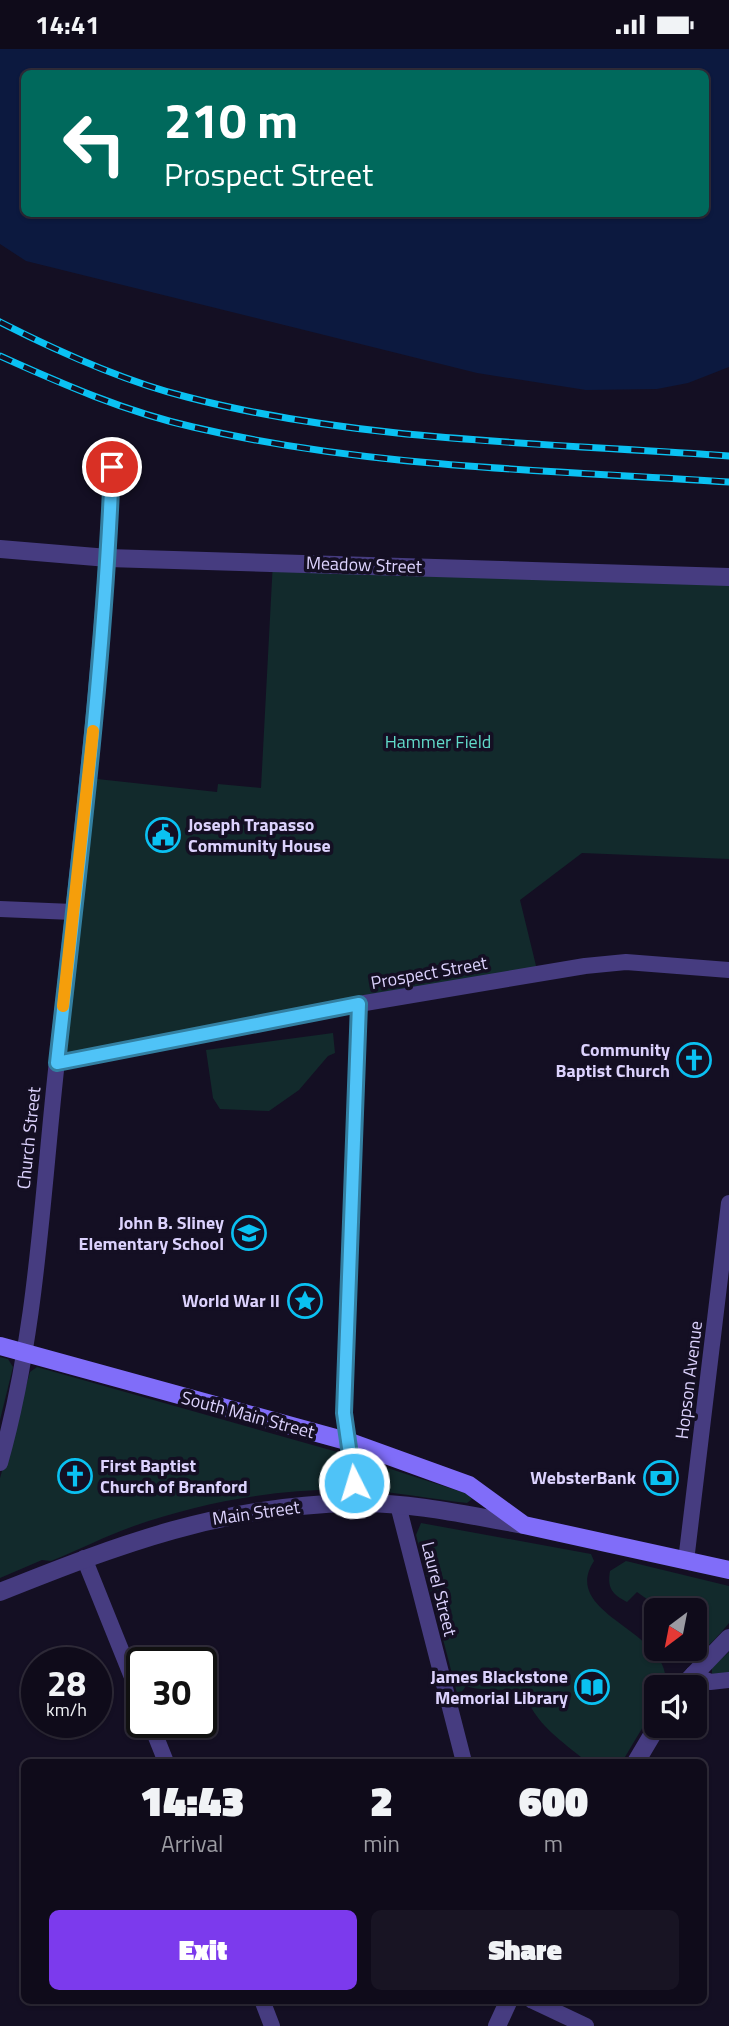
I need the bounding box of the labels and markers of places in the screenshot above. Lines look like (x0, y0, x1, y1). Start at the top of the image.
pin (82, 437, 142, 497)
place label: Joseph Trapasso Community House (188, 811, 331, 859)
public building icon: Joseph Trapasso Community House (144, 816, 182, 854)
place label: Community Baptist Church (555, 1036, 670, 1084)
church icon: Community Baptist Church (675, 1041, 713, 1079)
place label: John B. Sliney Elementary School (79, 1209, 224, 1257)
school or university icon: John B. Sliney Elementary School (230, 1214, 268, 1252)
place icon: World War II (286, 1282, 324, 1320)
place label: World War II (182, 1287, 280, 1314)
place label: First Baptist Church of Branford (100, 1452, 248, 1500)
church icon: First Baptist Church of Branford (56, 1457, 94, 1495)
bank icon: WebsterBank (642, 1459, 680, 1497)
place label: WebsterBank (530, 1464, 637, 1491)
place label: James Blackstone Memorial Library (431, 1663, 568, 1711)
library icon: James Blackstone Memorial Library (573, 1668, 611, 1706)

